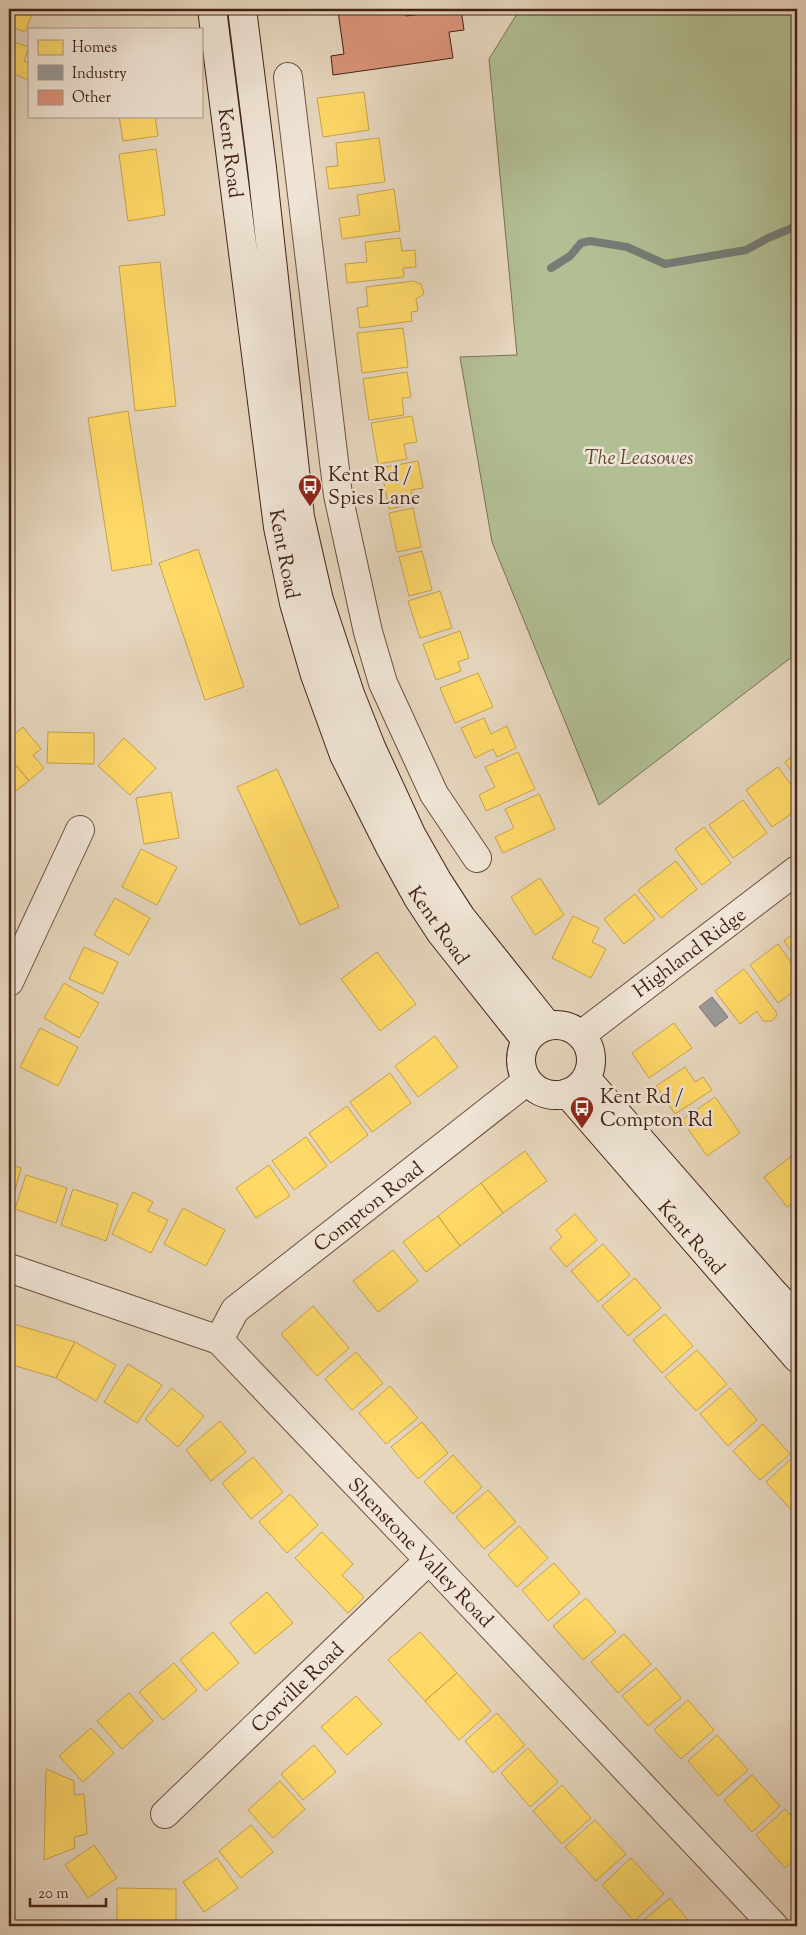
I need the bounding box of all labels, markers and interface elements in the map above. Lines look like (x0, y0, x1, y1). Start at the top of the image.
legend (28, 28, 202, 118)
text: Homes (72, 38, 117, 59)
text: Industry (72, 64, 127, 85)
text: Other (72, 88, 112, 109)
street label: Kent Road (209, 107, 248, 200)
park label: The Leasowes (585, 445, 694, 474)
place label: Kent Rd / Spies Lane (328, 462, 420, 514)
bus stop icon: Kent Rd / Spies Lane (297, 473, 323, 507)
street label: Kent Road (260, 507, 305, 602)
street label: Kent Road (399, 881, 475, 972)
street label: Highland Ridge (628, 902, 753, 1006)
place label: Kent Rd / Compton Rd (600, 1084, 713, 1136)
bus stop icon: Kent Rd / Compton Rd (569, 1095, 595, 1129)
street label: Compton Road (308, 1156, 431, 1260)
street label: Kent Road (649, 1195, 731, 1282)
street label: Shenstone Valley Road (340, 1472, 499, 1635)
street label: Corville Road (246, 1637, 352, 1741)
scale bar (30, 1875, 106, 1907)
text: 20 m (38, 1884, 69, 1905)

